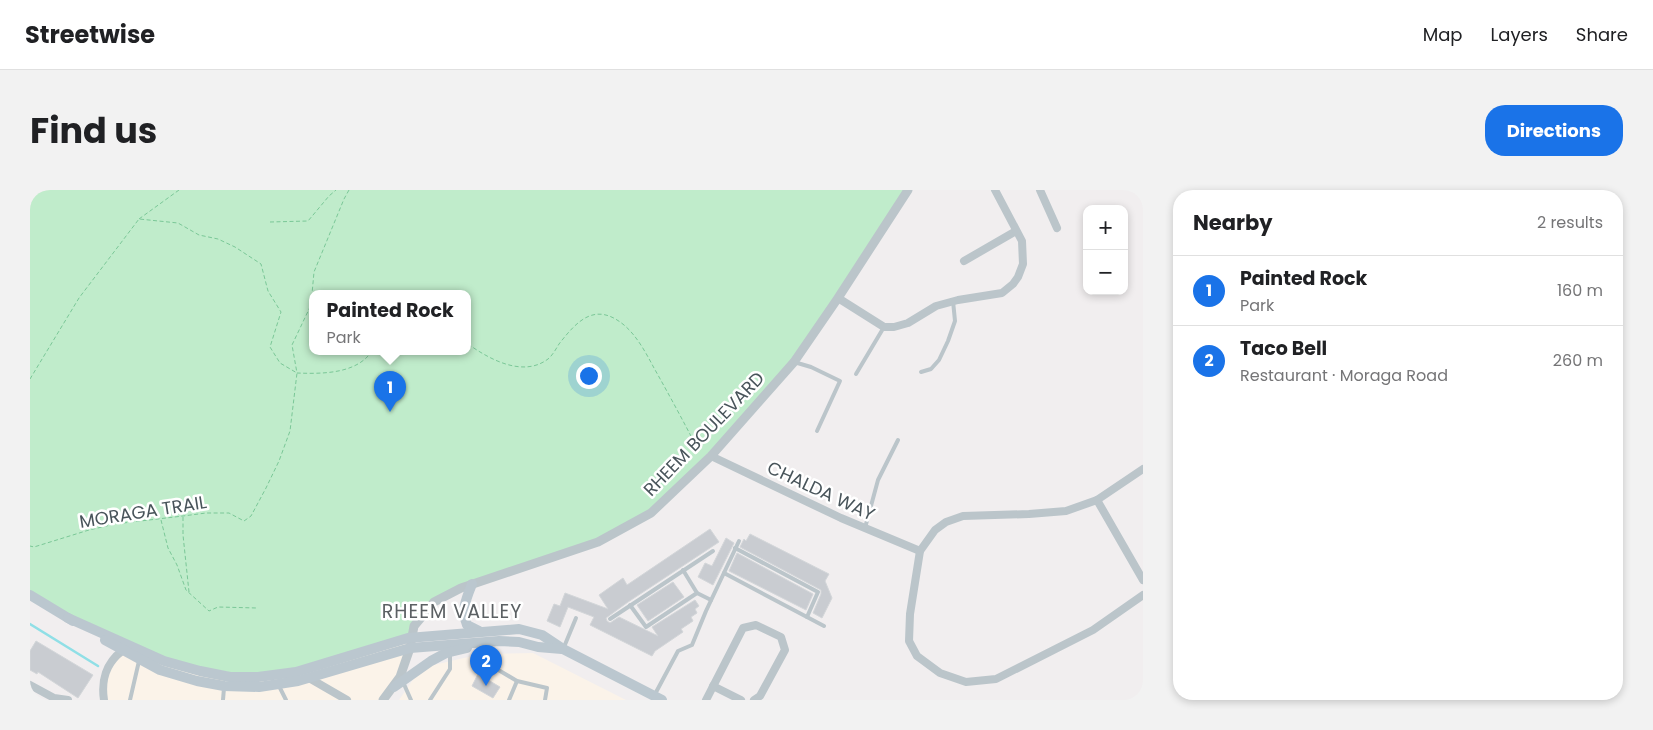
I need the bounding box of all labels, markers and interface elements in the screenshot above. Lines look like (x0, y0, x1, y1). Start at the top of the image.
text: Streetwise (25, 18, 155, 51)
text: Map (1423, 22, 1463, 47)
text: Layers (1491, 22, 1548, 47)
text: Share (1576, 22, 1628, 47)
button: Directions (1485, 105, 1623, 156)
text: Find us (30, 106, 157, 155)
map controls (1083, 205, 1128, 295)
button: + (1083, 205, 1128, 250)
text: Nearby (1193, 208, 1273, 237)
text: 2 results (1537, 211, 1603, 234)
button: − (1083, 250, 1128, 295)
text: Painted Rock (1240, 265, 1367, 292)
text: 1 (1206, 279, 1212, 302)
text: 160 m (1557, 279, 1603, 302)
popup (309, 290, 471, 355)
text: Park (1240, 294, 1274, 317)
text: Painted Rock (326, 297, 454, 324)
text: Park (326, 326, 361, 349)
text: Taco Bell (1240, 335, 1327, 362)
text: 2 (1204, 349, 1214, 372)
text: 260 m (1553, 349, 1603, 372)
your location (576, 363, 602, 389)
text: Restaurant · Moraga Road (1240, 364, 1448, 387)
street label: RHEEM BOULEVARD (638, 366, 770, 501)
pin: 1 (374, 371, 406, 412)
street label: CHALDA WAY (763, 455, 880, 527)
street label: MORAGA TRAIL (77, 489, 209, 534)
district label: RHEEM VALLEY (382, 598, 522, 625)
pin: 2 (470, 645, 502, 686)

